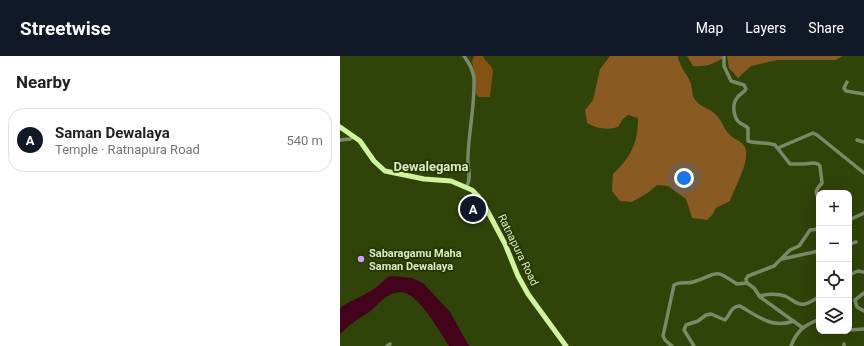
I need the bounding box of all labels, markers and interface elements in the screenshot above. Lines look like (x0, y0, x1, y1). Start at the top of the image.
text: Streetwise (20, 17, 111, 40)
text: Map (696, 20, 723, 36)
text: Layers (745, 20, 786, 36)
text: Share (808, 20, 844, 36)
text: Nearby (16, 72, 71, 92)
text: Saman Dewalaya (55, 124, 170, 142)
text: A (26, 133, 34, 148)
text: 540 m (286, 133, 323, 148)
text: Temple · Ratnapura Road (55, 142, 200, 157)
district label: Dewalegama (393, 159, 469, 174)
your location (674, 168, 694, 188)
map controls (816, 190, 852, 334)
button: + (816, 190, 852, 226)
pin: A (460, 194, 486, 224)
street label: Ratnapura Road (495, 212, 541, 288)
button: − (816, 226, 852, 262)
place label: Sabaragamu Maha Saman Dewalaya (369, 247, 462, 273)
marker: Sabaragamu Maha Saman Dewalaya (356, 254, 366, 264)
button: locate (816, 262, 852, 298)
button: layers (816, 298, 852, 334)

